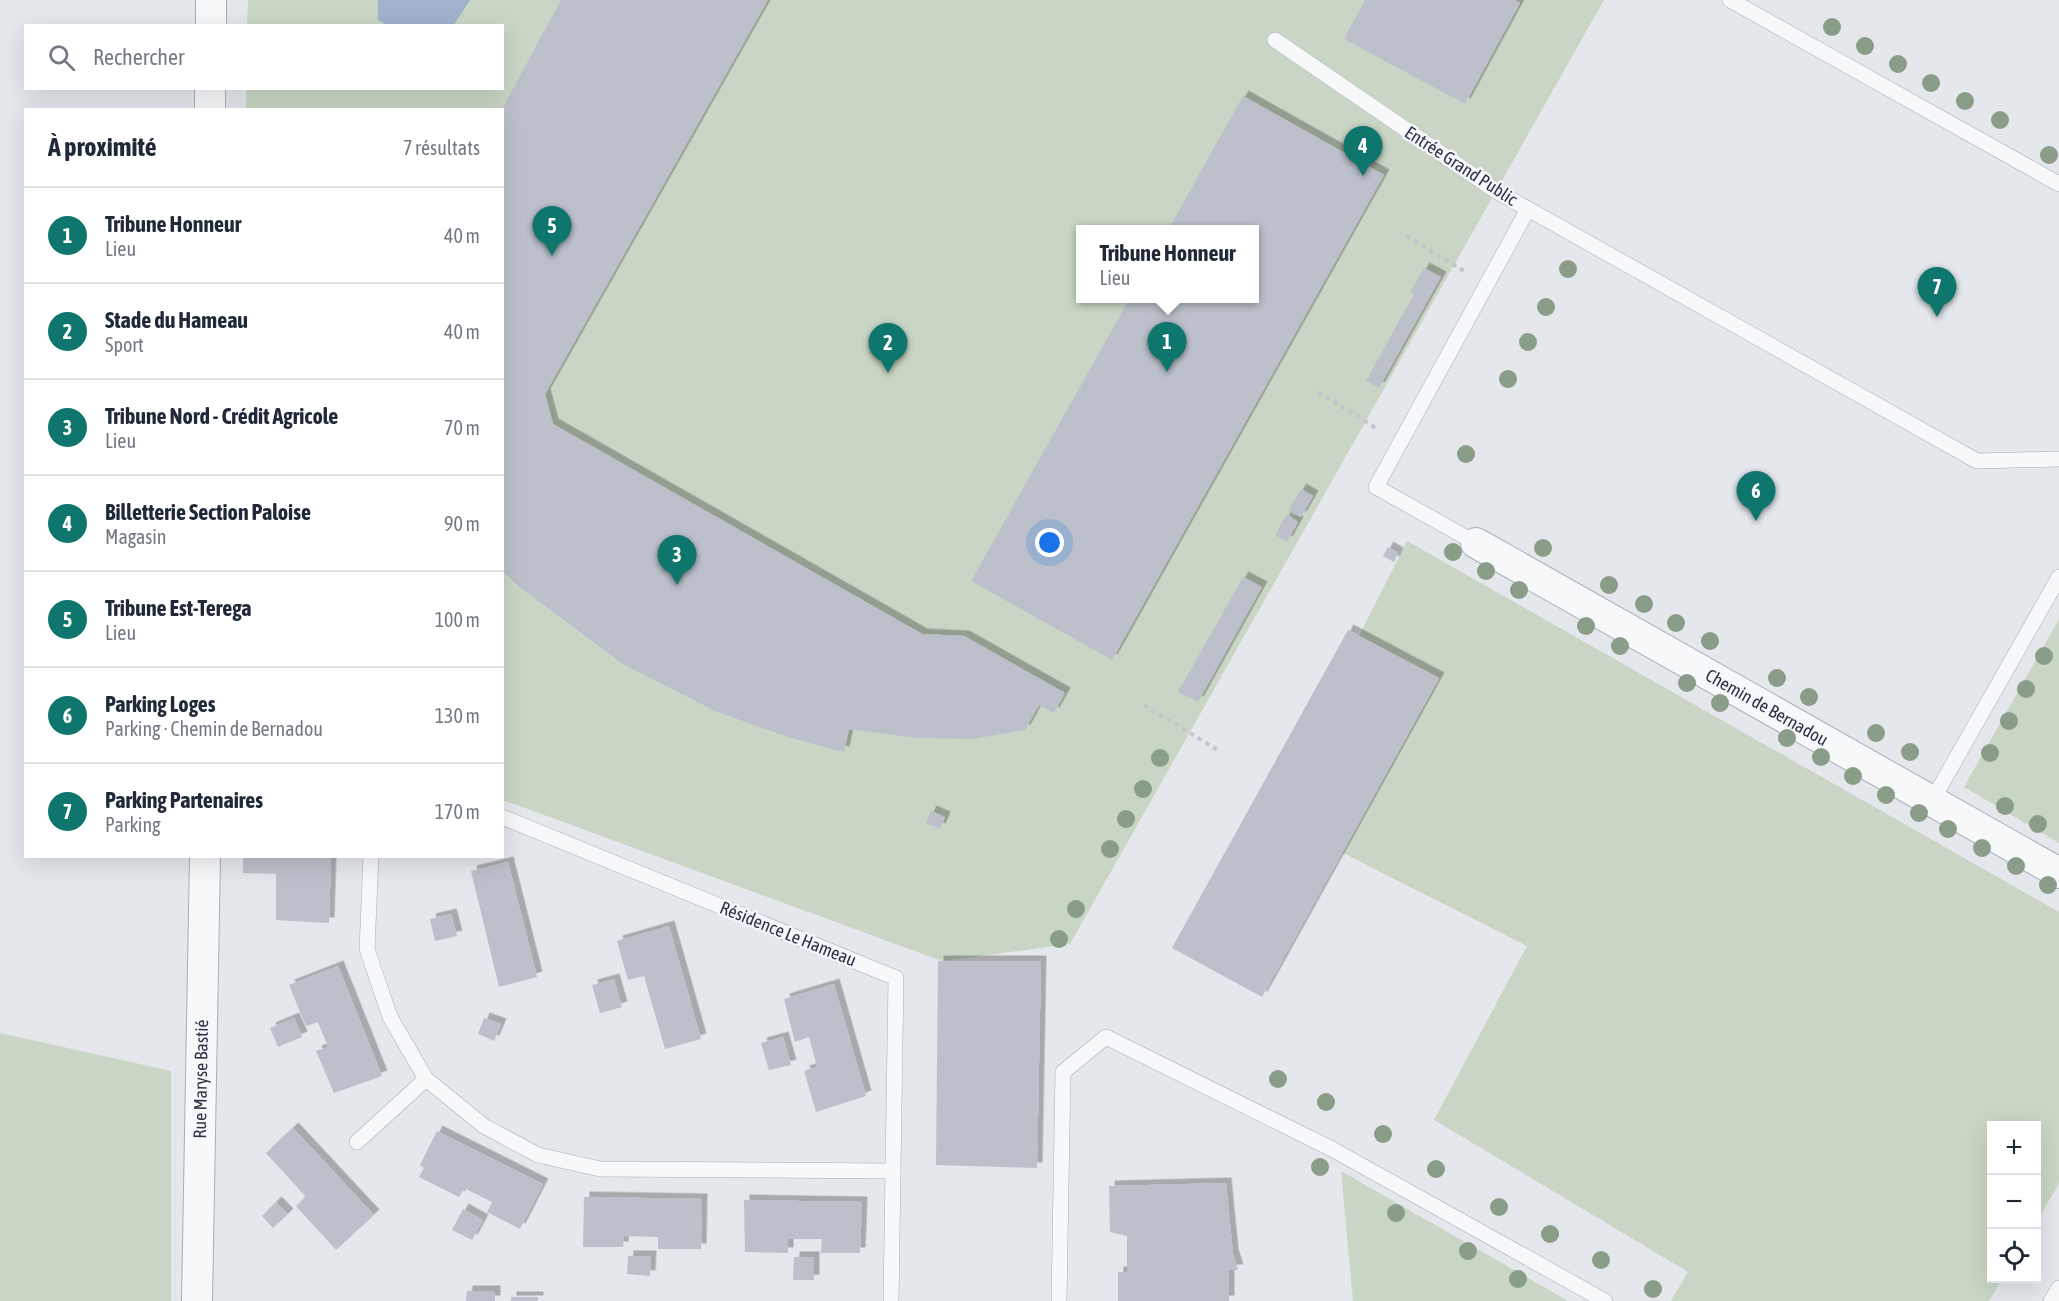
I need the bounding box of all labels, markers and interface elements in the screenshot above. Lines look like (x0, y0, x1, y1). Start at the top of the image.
search box (24, 24, 504, 90)
icon: search (45, 41, 78, 74)
text: Rechercher (93, 44, 184, 70)
street label: Entrée Grand Public (1401, 121, 1522, 210)
pin: 4 (1344, 126, 1382, 176)
text: À proximité (48, 132, 156, 162)
text: 7 résultats (403, 136, 480, 159)
pin: 5 (532, 206, 572, 256)
text: Tribune Honneur (105, 211, 241, 237)
text: 1 (63, 224, 72, 247)
text: 40 m (444, 224, 480, 247)
popup (1076, 225, 1259, 303)
text: Lieu (105, 237, 136, 260)
text: Tribune Honneur (1099, 240, 1236, 266)
text: Lieu (1099, 266, 1131, 289)
pin: 7 (1918, 268, 1956, 317)
text: Stade du Hameau (105, 307, 248, 333)
text: 2 (63, 320, 72, 343)
text: 40 m (444, 320, 480, 343)
pin: 1 (1148, 322, 1186, 372)
pin: 2 (868, 324, 908, 373)
text: Sport (105, 333, 144, 356)
text: Tribune Nord - Crédit Agricole (105, 403, 338, 429)
text: 3 (63, 416, 72, 439)
text: 70 m (444, 416, 480, 439)
text: Lieu (105, 429, 136, 452)
pin: 6 (1736, 472, 1776, 521)
text: Billetterie Section Paloise (105, 499, 311, 525)
text: 4 (63, 512, 72, 535)
text: 90 m (444, 512, 480, 535)
text: Magasin (105, 525, 167, 548)
your location (1035, 528, 1064, 557)
pin: 3 (658, 536, 696, 585)
text: Tribune Est-Terega (105, 595, 252, 621)
text: 5 (63, 608, 72, 631)
text: 100 m (435, 608, 480, 631)
text: Lieu (105, 621, 136, 644)
street label: Chemin de Bernadou (1702, 664, 1832, 750)
text: Parking Loges (105, 691, 215, 717)
text: 6 (63, 704, 72, 727)
text: 130 m (435, 704, 480, 727)
text: Parking · Chemin de Bernadou (105, 717, 323, 740)
text: Parking Partenaires (105, 787, 263, 813)
text: 7 (63, 800, 72, 823)
text: 170 m (435, 800, 480, 823)
text: Parking (105, 813, 161, 836)
street label: Résidence Le Hameau (717, 897, 859, 970)
street label: Rue Maryse Bastié (189, 1019, 212, 1139)
map controls (1987, 1121, 2041, 1283)
button: + (1987, 1121, 2041, 1175)
button: − (1987, 1175, 2041, 1229)
button: locate (1987, 1229, 2041, 1283)

